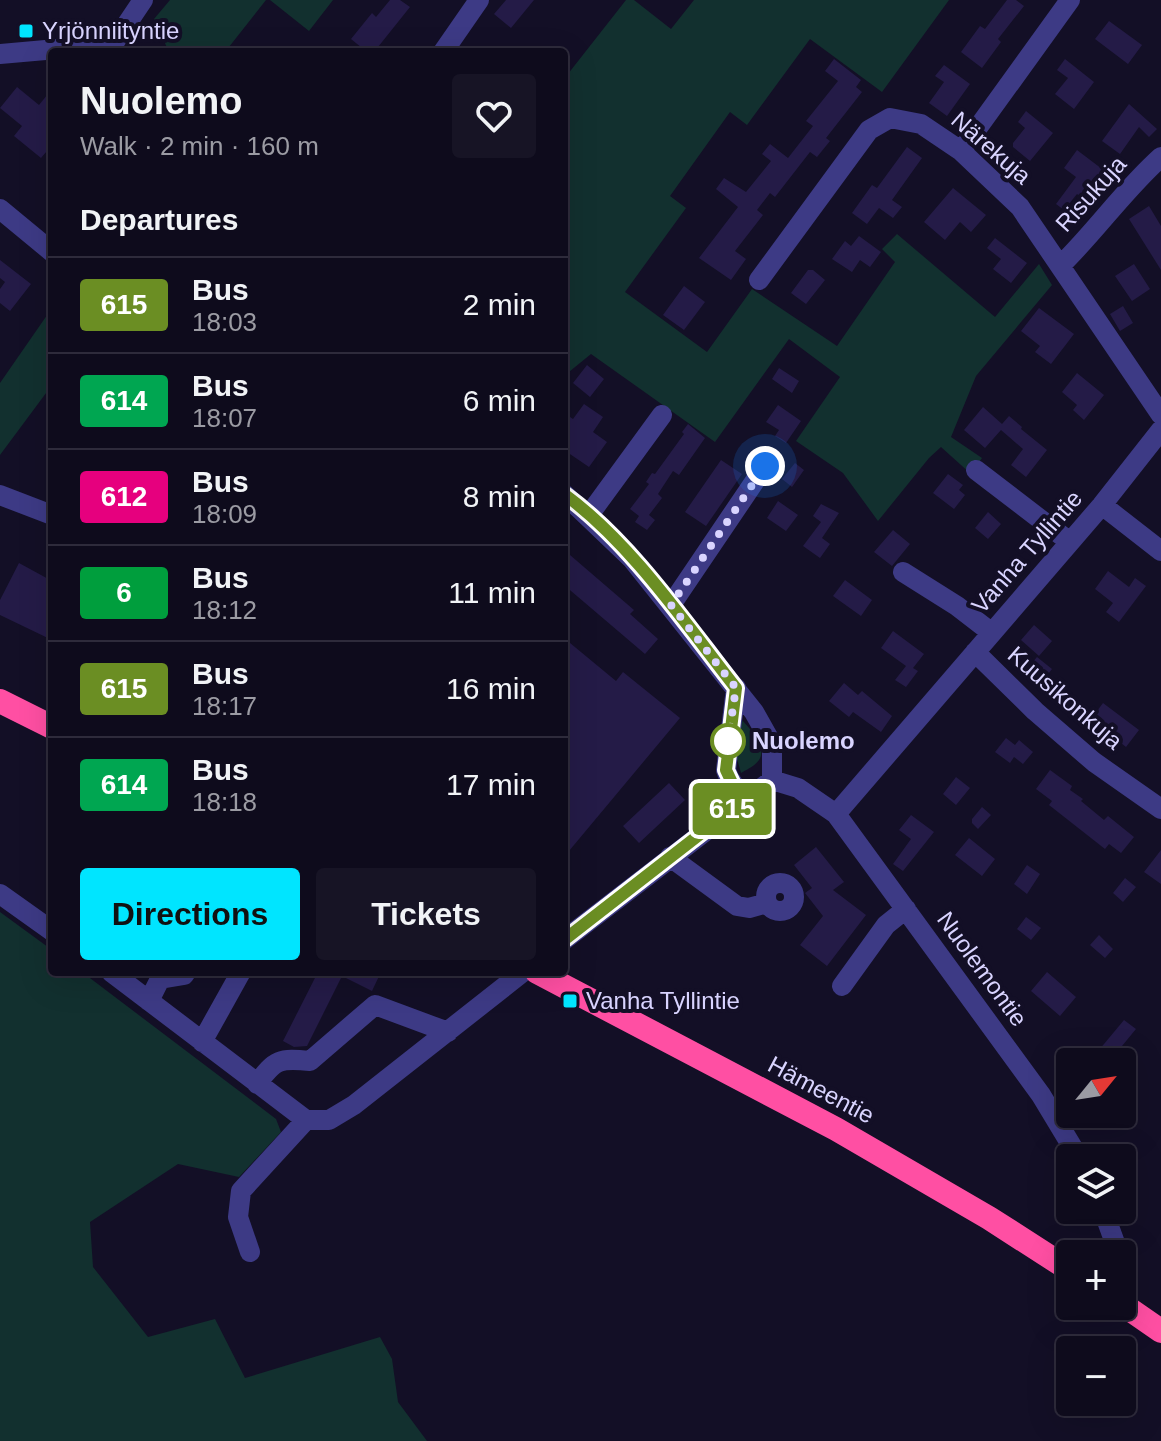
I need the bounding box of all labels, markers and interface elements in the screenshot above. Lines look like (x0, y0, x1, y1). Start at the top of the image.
place label: Yrjönniityntie (42, 17, 179, 44)
marker: Yrjönniityntie (17, 22, 35, 40)
button: heart (452, 74, 536, 158)
text: Nuolemo (80, 80, 243, 122)
street label: Närekuja (946, 106, 1037, 190)
text: Walk · 2 min · 160 m (80, 131, 319, 161)
street label: Risukuja (1050, 150, 1132, 237)
text: Departures (80, 203, 238, 236)
text: Bus (192, 273, 249, 306)
text: 2 min (463, 288, 536, 321)
text: 615 (101, 289, 147, 320)
text: 18:03 (192, 307, 257, 337)
text: Bus (192, 369, 249, 402)
text: 6 min (463, 384, 536, 417)
text: 614 (101, 385, 147, 416)
text: 18:07 (192, 403, 257, 433)
your location (745, 446, 785, 486)
text: Bus (192, 465, 249, 498)
text: 8 min (463, 480, 536, 513)
text: 612 (101, 481, 147, 512)
street label: Vanha Tyllintie (966, 485, 1087, 619)
text: 18:09 (192, 499, 257, 529)
text: Bus (192, 561, 249, 594)
text: 11 min (448, 576, 536, 609)
text: 6 (116, 577, 132, 608)
text: 18:12 (192, 595, 257, 625)
street label: Kuusikonkuja (1003, 641, 1129, 755)
text: Bus (192, 657, 249, 690)
text: 16 min (446, 672, 536, 705)
text: 615 (101, 673, 147, 704)
text: 18:17 (192, 691, 257, 721)
marker: Nuolemo (711, 724, 745, 758)
place label: Nuolemo (752, 727, 855, 754)
text: Bus (192, 753, 249, 786)
text: 17 min (446, 768, 536, 801)
text: 614 (101, 769, 147, 800)
line badge: 615 (686, 783, 778, 835)
text: 18:18 (192, 787, 257, 817)
text: 615 (709, 793, 755, 824)
button: Directions (80, 868, 300, 960)
button: Tickets (316, 868, 536, 960)
street label: Nuolemontie (932, 906, 1033, 1031)
place label: Vanha Tyllintie (586, 987, 740, 1014)
marker: Vanha Tyllintie (561, 992, 579, 1010)
north arrow (1056, 1048, 1136, 1128)
map controls (1056, 1048, 1136, 1416)
street label: Hämeentie (764, 1050, 879, 1129)
button: layers (1056, 1144, 1136, 1224)
button: + (1056, 1240, 1136, 1320)
button: − (1056, 1336, 1136, 1416)

